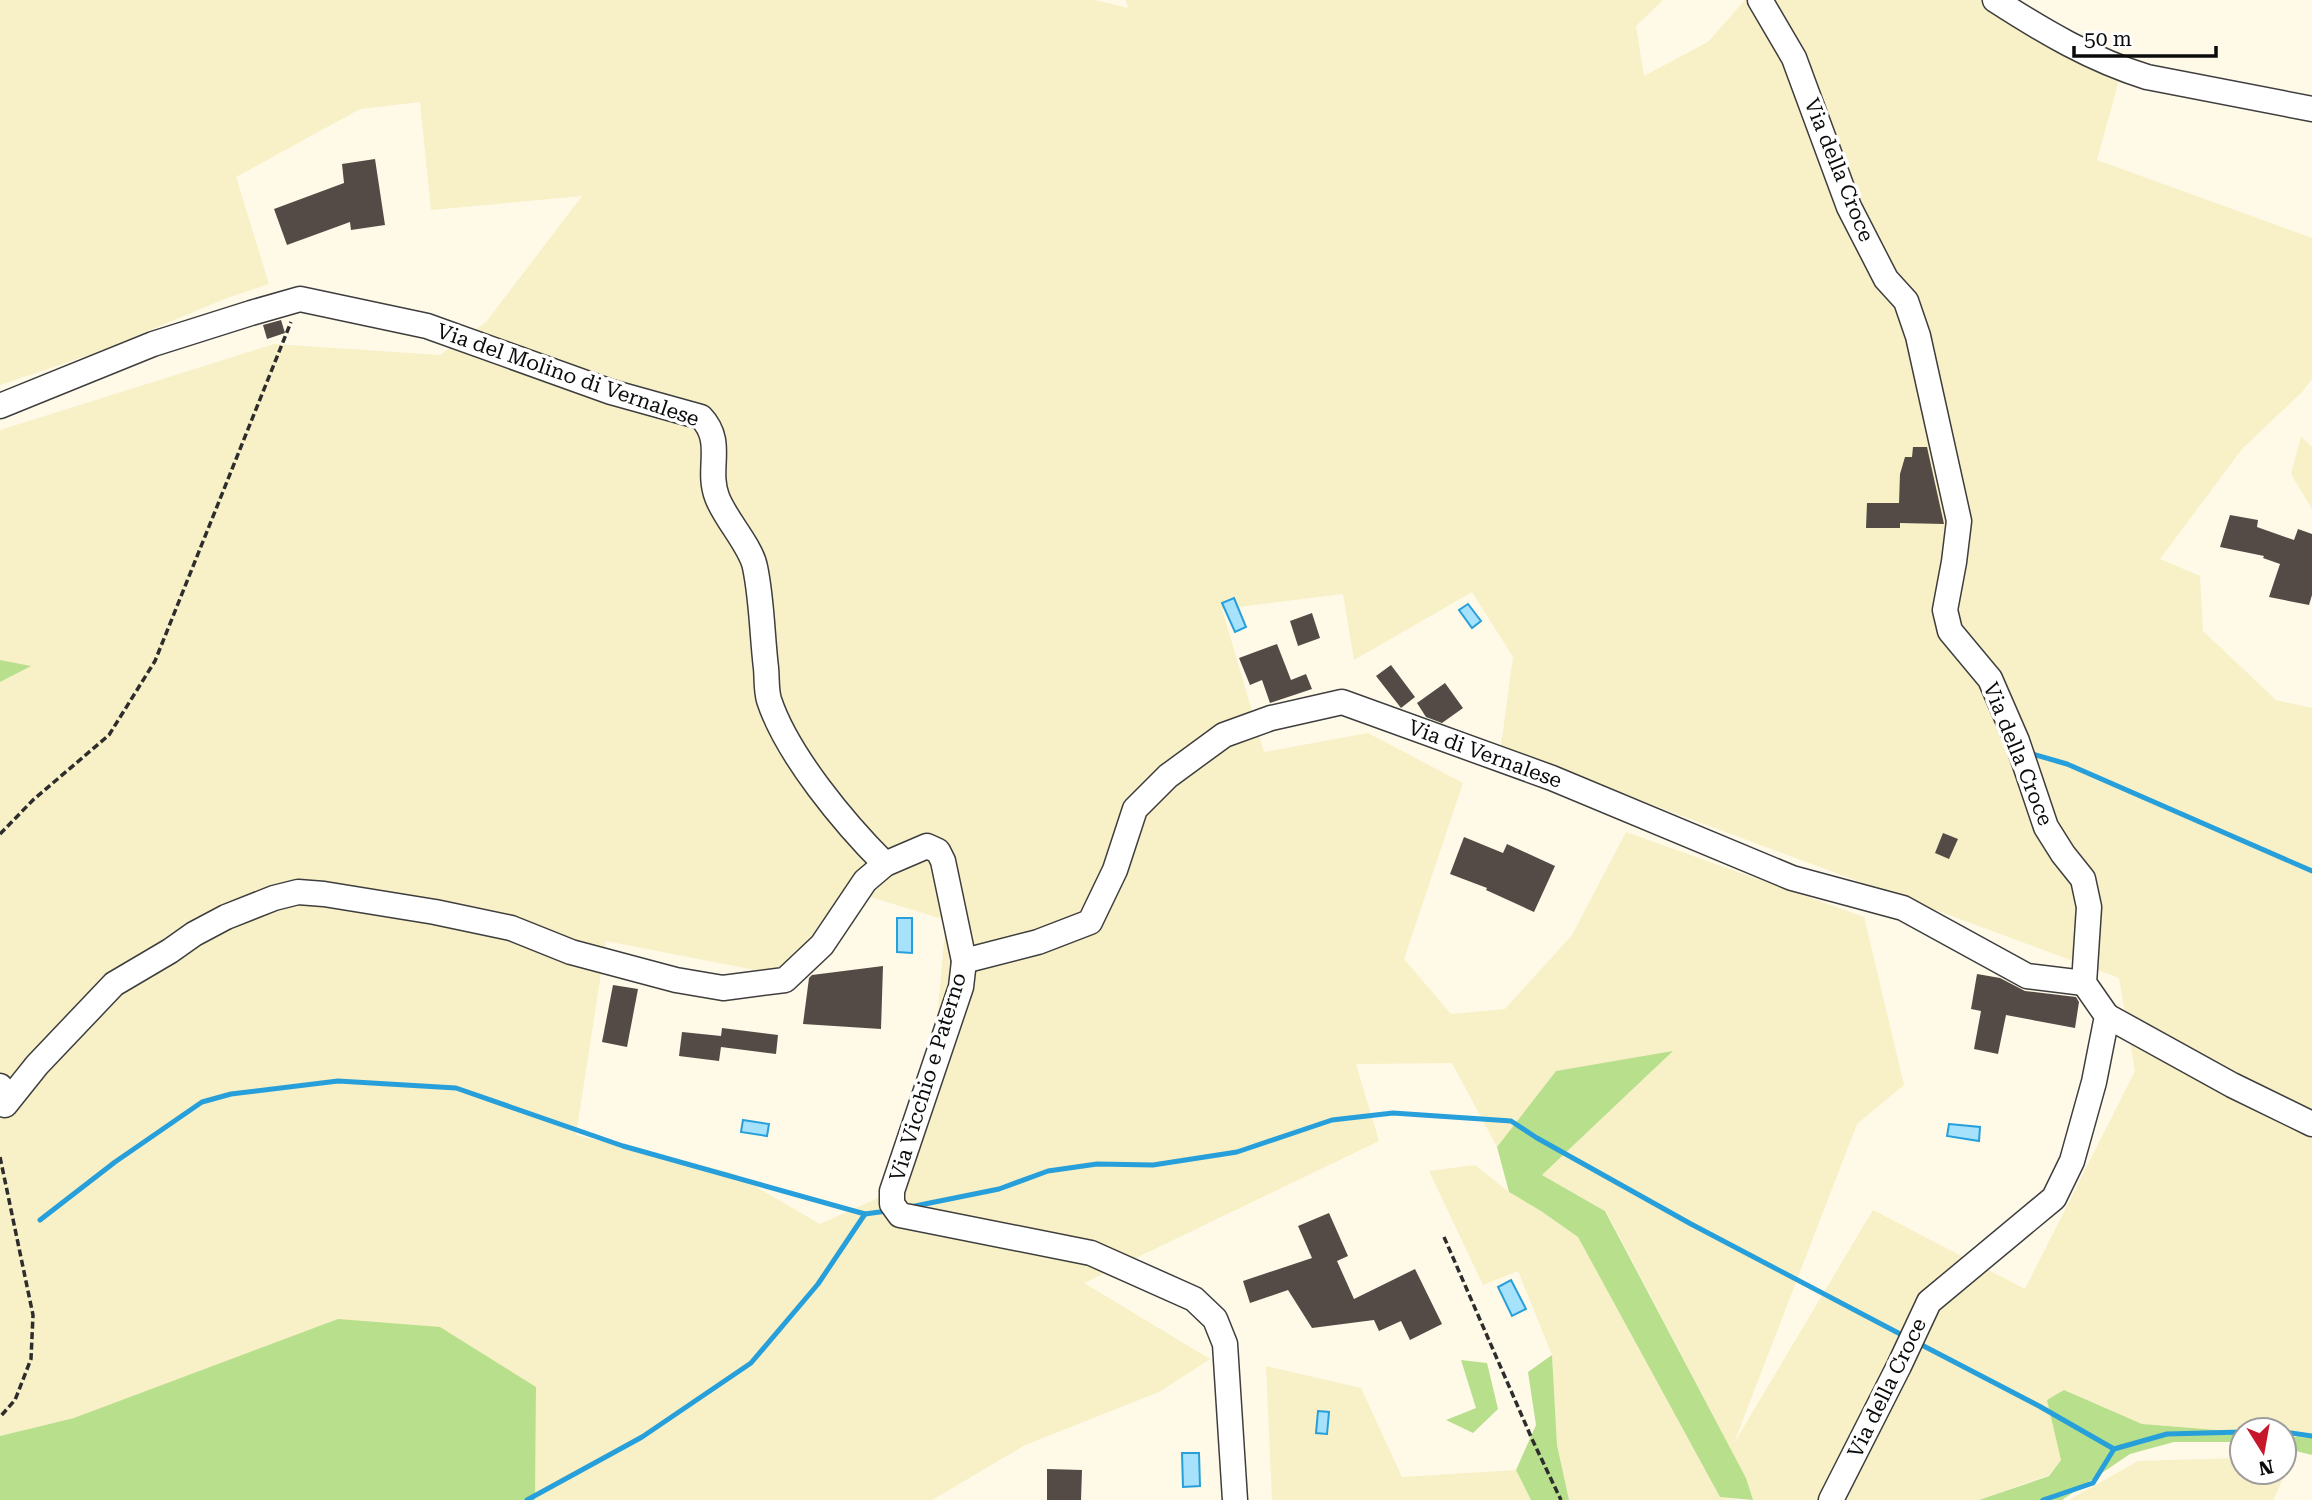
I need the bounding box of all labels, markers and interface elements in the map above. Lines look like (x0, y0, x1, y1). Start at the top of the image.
scale bar (2074, 14, 2216, 58)
text: 50 m (2084, 27, 2132, 51)
street label: Via della Croce (1799, 95, 1879, 245)
street label: Via del Molino di Vernalese (434, 319, 702, 431)
street label: Via della Croce (1978, 679, 2058, 829)
street label: Via di Vernalese (1405, 715, 1565, 793)
street label: Via Vicchio e Paterno (885, 970, 971, 1184)
street label: Via della Croce (1843, 1314, 1931, 1462)
north arrow (2228, 1416, 2298, 1486)
text: N (2256, 1455, 2276, 1480)

